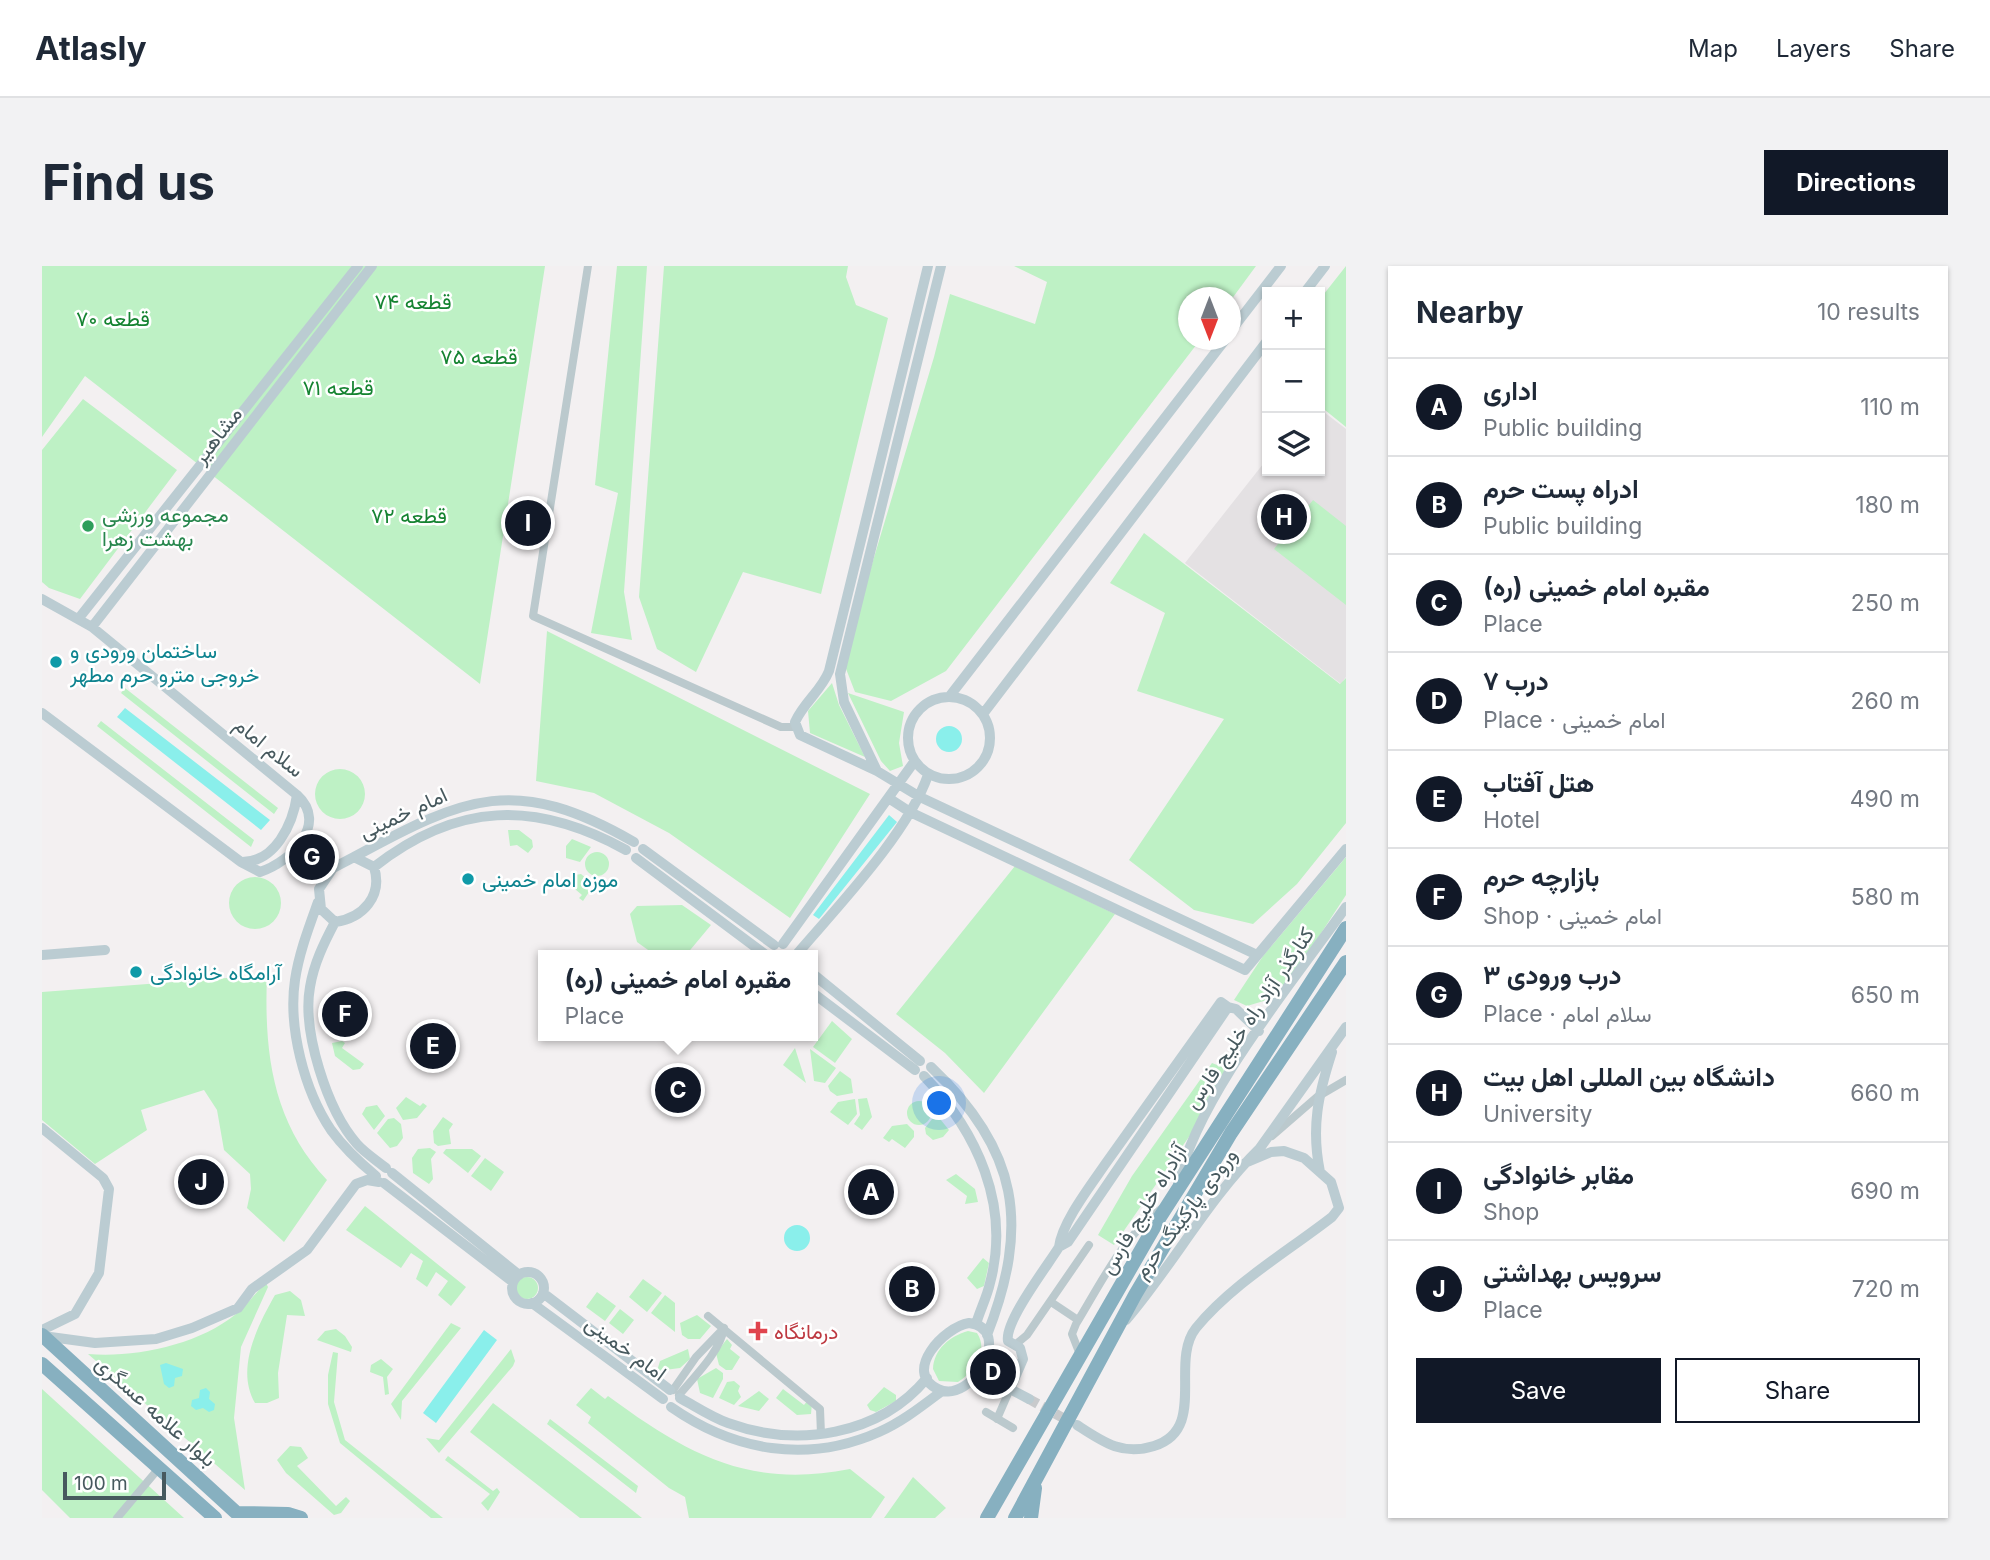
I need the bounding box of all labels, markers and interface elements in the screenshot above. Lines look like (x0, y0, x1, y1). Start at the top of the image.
text: Atlasly (35, 28, 147, 68)
text: Map (1688, 34, 1738, 63)
text: Layers (1776, 34, 1851, 63)
text: Share (1889, 34, 1955, 63)
button: Directions (1764, 150, 1948, 215)
text: Find us (42, 153, 215, 212)
north arrow (1178, 287, 1241, 350)
map controls (1262, 287, 1325, 476)
button: + (1262, 287, 1325, 350)
park label: قطعه ۷۴ (375, 289, 451, 314)
text: Nearby (1416, 294, 1524, 330)
text: 10 results (1817, 298, 1920, 326)
park label: قطعه ۷۰ (76, 306, 150, 331)
park label: قطعه ۷۵ (440, 344, 518, 369)
button: − (1262, 350, 1325, 413)
park label: قطعه ۷۱ (302, 375, 374, 400)
text: اداری (1483, 375, 1538, 406)
text: A (1430, 393, 1448, 421)
text: 110 m (1860, 393, 1920, 421)
street label: مشاهیر (186, 402, 248, 470)
button: layers (1262, 413, 1325, 476)
text: Public building (1483, 414, 1642, 442)
text: ادراه پست حرم (1483, 473, 1639, 504)
pin: H (1261, 491, 1307, 543)
text: B (1431, 491, 1447, 519)
text: 180 m (1855, 491, 1920, 519)
pin: I (505, 497, 551, 549)
place label: مجموعه ورزشی بهشت زهرا (102, 502, 229, 552)
park label: قطعه ۷۲ (371, 503, 447, 528)
text: Public building (1483, 512, 1642, 540)
marker: مجموعه ورزشی بهشت زهرا (80, 518, 96, 534)
text: مقبره امام خمینی (ره) (1483, 571, 1710, 602)
text: C (1430, 589, 1448, 617)
text: 250 m (1851, 589, 1920, 617)
text: Place (1483, 610, 1543, 638)
place label: ساختمان ورودی و خروجی مترو حرم مطهر (69, 638, 259, 689)
marker: ساختمان ورودی و خروجی مترو حرم مطهر (48, 654, 64, 670)
text: درب ۷ (1483, 665, 1549, 696)
text: D (1431, 687, 1447, 715)
text: 260 m (1851, 687, 1920, 715)
text: Place · امام خمینی (1483, 706, 1666, 734)
street label: سلام امام (228, 712, 309, 784)
text: هتل آفتاب (1483, 767, 1594, 798)
street label: امام خمینی (355, 782, 452, 846)
text: E (1432, 785, 1446, 813)
text: 490 m (1850, 785, 1920, 813)
text: Hotel (1483, 806, 1540, 834)
pin: G (289, 831, 335, 883)
text: بازارچه حرم (1483, 861, 1599, 892)
place label: موزه امام خمینی (482, 867, 618, 894)
marker: موزه امام خمینی (460, 871, 476, 887)
text: F (1432, 883, 1446, 911)
text: 580 m (1851, 883, 1920, 911)
text: Shop · امام خمینی (1483, 902, 1662, 930)
street label: کنارگذر آزاد راه خلیج فارس (1179, 922, 1321, 1115)
popup (538, 950, 818, 1041)
text: درب ورودی ۳ (1483, 959, 1622, 990)
place label: آرامگاه خانوادگی (150, 960, 283, 986)
text: مقبره امام خمینی (ره) (565, 963, 791, 994)
marker: آرامگاه خانوادگی (128, 964, 144, 980)
text: G (1430, 981, 1448, 1009)
text: 650 m (1851, 981, 1920, 1009)
pin: F (322, 988, 368, 1040)
text: Place · سلام امام (1483, 1000, 1652, 1028)
text: Place (565, 1002, 624, 1030)
pin: E (410, 1020, 456, 1072)
text: دانشگاه بین المللی اهل بیت (1483, 1061, 1775, 1092)
pin: C (655, 1064, 701, 1116)
text: H (1430, 1079, 1448, 1107)
text: 660 m (1850, 1079, 1920, 1107)
your location (922, 1086, 956, 1120)
text: University (1483, 1100, 1592, 1128)
street label: آزادراه خلیج فارس (1094, 1138, 1194, 1280)
street label: ورودی پارکینگ حرم (1128, 1143, 1244, 1284)
pin: J (178, 1156, 224, 1208)
text: مقابر خانوادگی (1483, 1159, 1634, 1190)
pin: A (848, 1166, 894, 1218)
text: I (1436, 1177, 1442, 1205)
text: 690 m (1850, 1177, 1920, 1205)
text: Shop (1483, 1198, 1539, 1226)
text: سرویس بهداشتی (1483, 1257, 1662, 1288)
pin: B (889, 1263, 935, 1315)
text: J (1432, 1275, 1446, 1303)
text: 720 m (1852, 1275, 1920, 1303)
text: Place (1483, 1296, 1543, 1324)
street label: امام خمینی (579, 1310, 672, 1387)
place label: درمانگاه (774, 1319, 838, 1345)
marker: درمانگاه (748, 1321, 768, 1341)
pin: D (970, 1346, 1016, 1398)
street label: بلوار علامه عسگری (90, 1350, 222, 1473)
button: Save (1416, 1358, 1661, 1423)
button: Share (1675, 1358, 1920, 1423)
scale bar (63, 1469, 166, 1501)
text: 100 m (74, 1472, 128, 1495)

